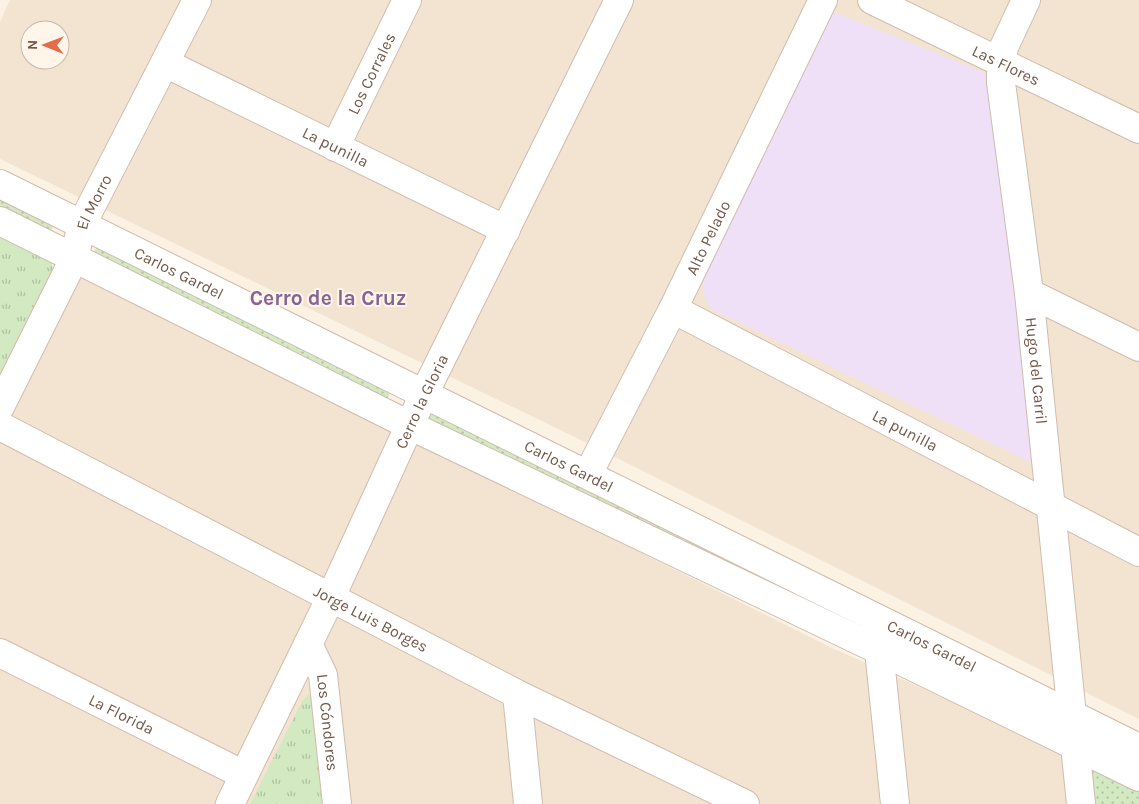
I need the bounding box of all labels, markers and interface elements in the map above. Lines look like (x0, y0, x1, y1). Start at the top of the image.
north arrow (20, 20, 70, 70)
street label: Los Corrales (343, 29, 399, 117)
text: N (24, 40, 41, 50)
street label: Las Flores (969, 40, 1043, 89)
street label: La punilla (299, 122, 372, 171)
street label: El Morro (72, 171, 115, 231)
street label: Alto Pelado (681, 197, 734, 278)
street label: Carlos Gardel (132, 243, 227, 303)
district label: Cerro de la Cruz (250, 286, 406, 310)
street label: Hugo del Carril (1022, 316, 1052, 425)
street label: Cerro la Gloria (391, 351, 452, 451)
street label: La punilla (869, 405, 941, 455)
street label: Carlos Gardel (521, 436, 617, 496)
street label: Jorge Luis Borges (311, 581, 431, 656)
street label: Carlos Gardel (884, 615, 980, 676)
street label: Los Cóndores (313, 673, 343, 772)
street label: La Florida (86, 690, 157, 738)

